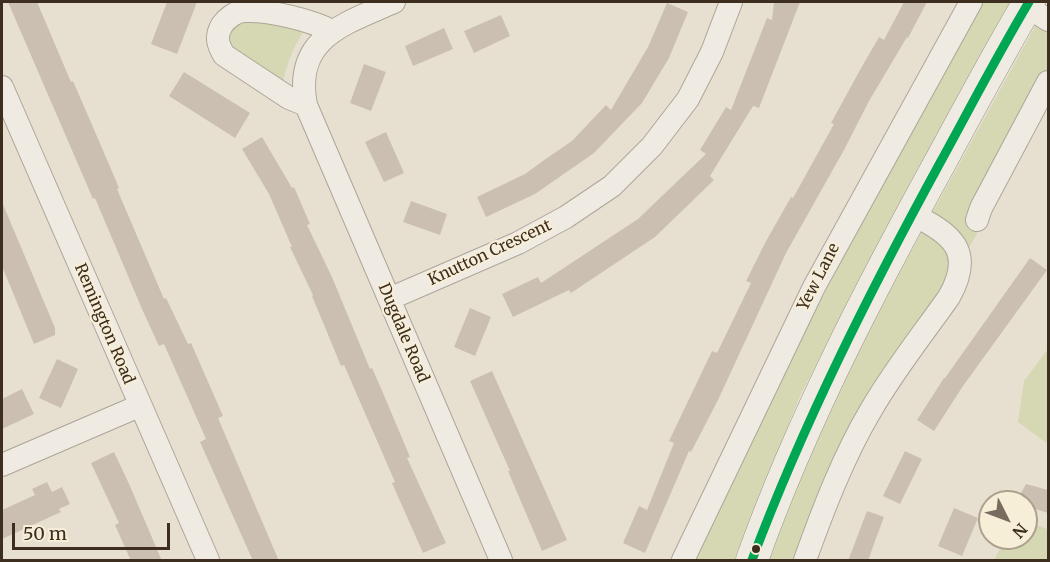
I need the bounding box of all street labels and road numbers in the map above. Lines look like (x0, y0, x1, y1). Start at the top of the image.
street label: Knutton Crescent (425, 216, 555, 290)
street label: Yew Lane (794, 240, 844, 314)
street label: Remington Road (70, 261, 138, 387)
street label: Dugdale Road (373, 280, 433, 386)

